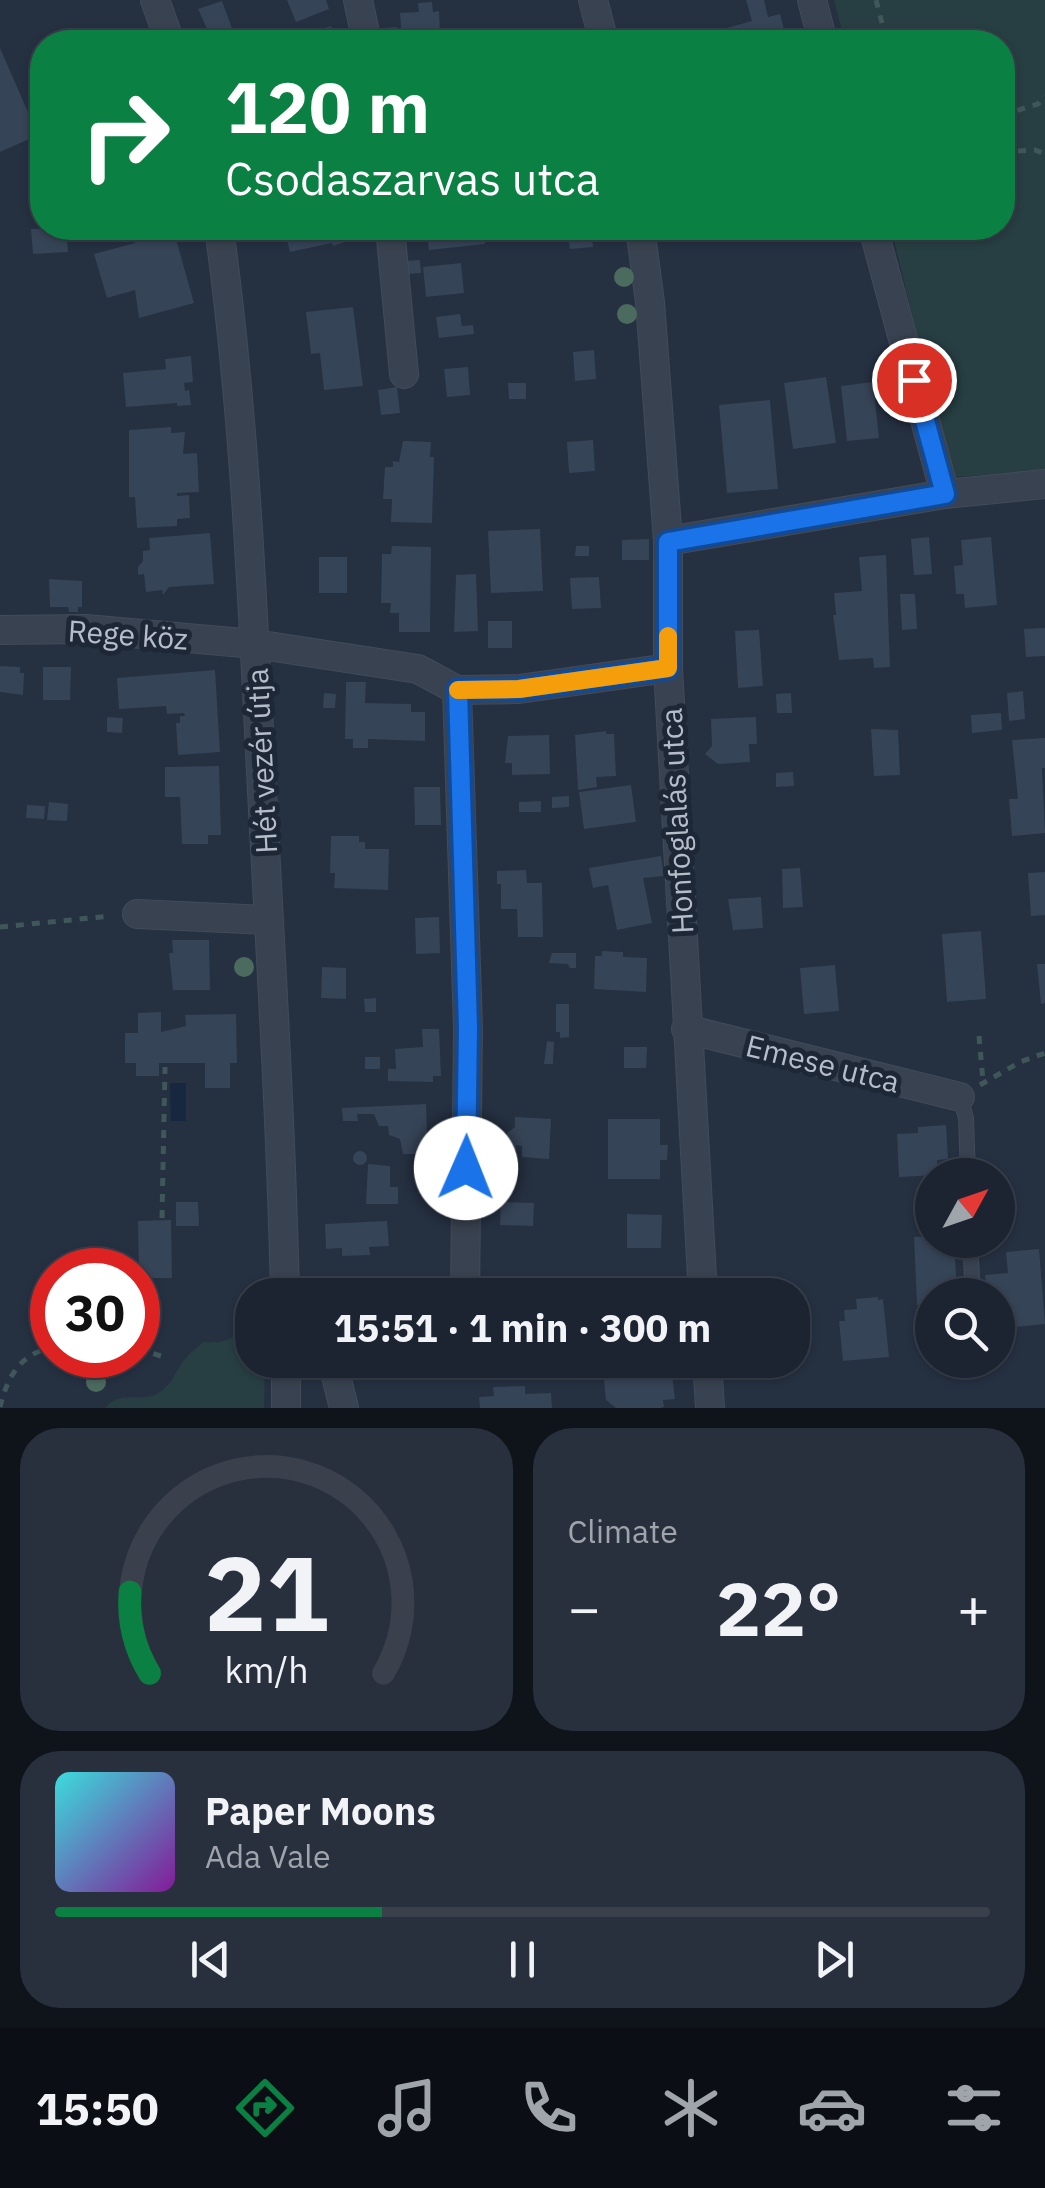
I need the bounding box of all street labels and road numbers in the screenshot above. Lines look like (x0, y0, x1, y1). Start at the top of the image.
street label: Rege köz (67, 610, 189, 658)
street label: Hét vezér útja (237, 667, 285, 855)
street label: Honfoglalás utca (651, 707, 701, 935)
street label: Emese utca (742, 1025, 904, 1101)

